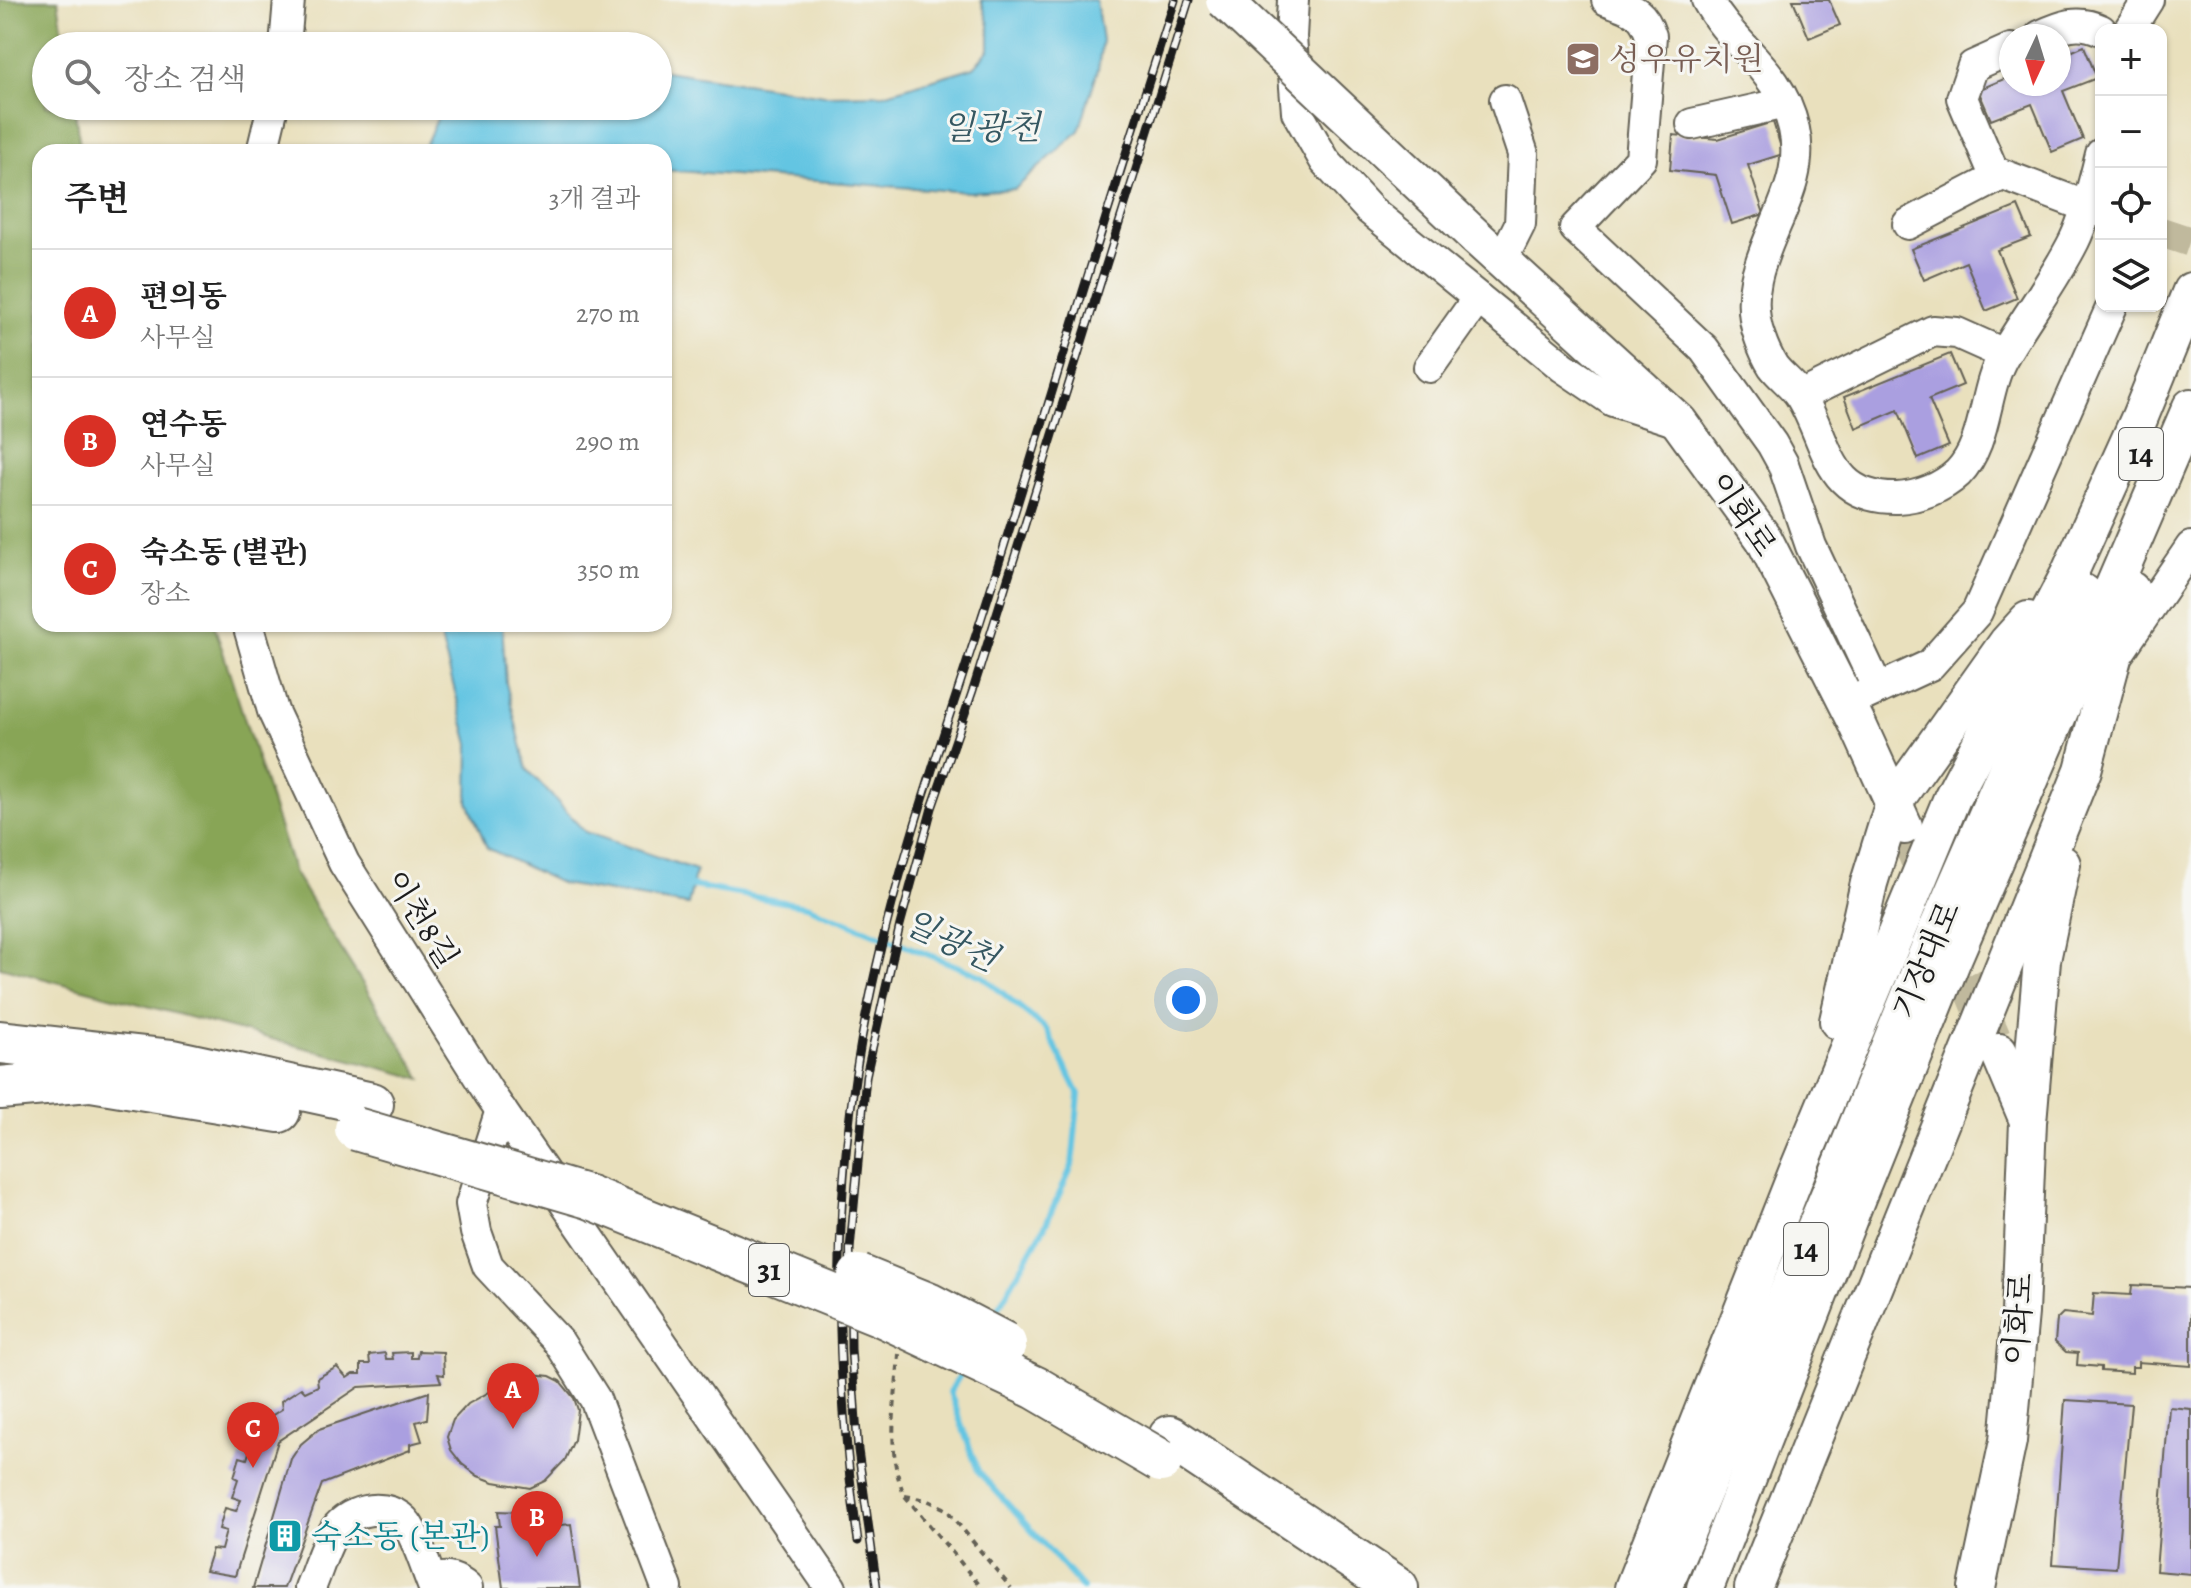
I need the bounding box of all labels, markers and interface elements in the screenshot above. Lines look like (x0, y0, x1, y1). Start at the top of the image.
north arrow (1999, 24, 2071, 96)
map controls (2095, 24, 2167, 312)
button: + (2095, 24, 2167, 96)
search box (32, 32, 672, 120)
place label: 성우유치원 (1609, 37, 1764, 81)
school or university icon: 성우유치원 (1564, 40, 1602, 78)
icon: search (60, 54, 104, 98)
text: 장소 검색 (124, 59, 246, 99)
button: − (2095, 96, 2167, 168)
water label: 일광천 (942, 104, 1042, 151)
button: locate (2095, 168, 2167, 240)
text: 주변 (64, 175, 130, 222)
text: 3개 결과 (549, 181, 640, 216)
button: layers (2095, 240, 2167, 312)
text: 편의동 (140, 276, 227, 316)
text: A (82, 296, 98, 331)
text: 270 m (576, 296, 640, 331)
text: 사무실 (140, 320, 215, 355)
text: 연수동 (140, 404, 227, 444)
text: B (82, 424, 98, 459)
text: 290 m (575, 424, 640, 459)
road number: 14 (2119, 428, 2163, 480)
text: 사무실 (140, 448, 215, 483)
street label: 이화로 (1699, 463, 1787, 565)
text: 숙소동 (별관) (140, 532, 308, 572)
text: C (82, 552, 98, 587)
text: 350 m (577, 552, 640, 587)
text: 장소 (140, 576, 190, 611)
street label: 이천8길 (375, 861, 469, 977)
street label: 기장대로 (1882, 894, 1970, 1026)
water label: 일광천 (896, 898, 1007, 983)
your location (1166, 980, 1206, 1020)
road number: 14 (1784, 1223, 1828, 1275)
road number: 31 (749, 1244, 789, 1296)
street label: 이화로 (1993, 1271, 2043, 1367)
pin: A (487, 1363, 539, 1429)
pin: C (227, 1402, 279, 1468)
pin: B (511, 1491, 563, 1557)
place label: 숙소동 (본관) (311, 1514, 489, 1558)
building icon: 숙소동 (본관) (266, 1517, 304, 1555)

